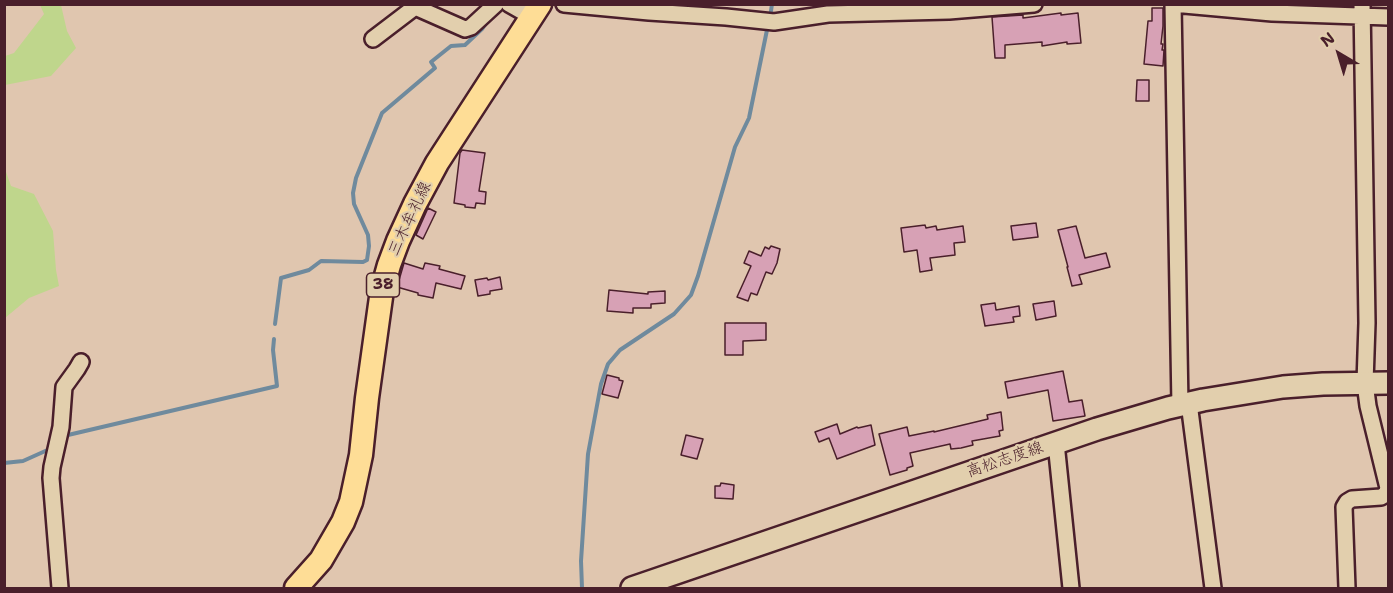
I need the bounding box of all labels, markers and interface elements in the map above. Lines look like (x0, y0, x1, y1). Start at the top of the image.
north arrow (1309, 24, 1369, 84)
text: N (1316, 27, 1339, 52)
street label: 三木牟礼線 (384, 179, 436, 259)
road number: 38 (366, 273, 400, 297)
street label: 高松志度線 (964, 438, 1046, 482)

